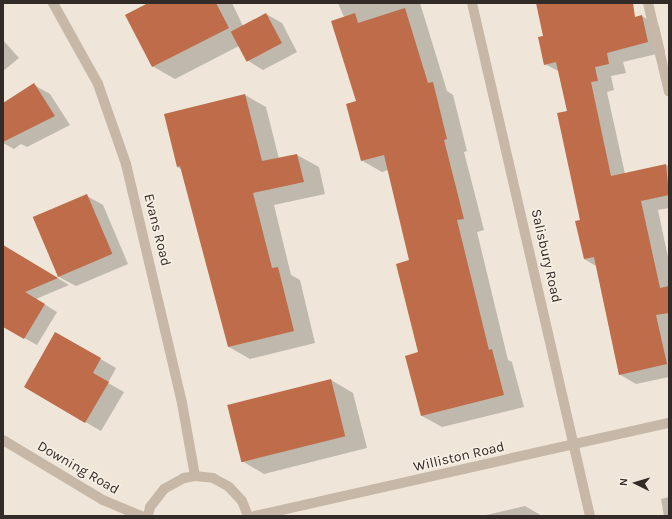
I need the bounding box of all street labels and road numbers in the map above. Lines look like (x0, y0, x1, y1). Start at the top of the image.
street label: Evans Road (140, 192, 174, 268)
street label: Salisbury Road (527, 208, 565, 304)
street label: Downing Road (34, 438, 122, 498)
street label: Williston Road (412, 438, 506, 476)

